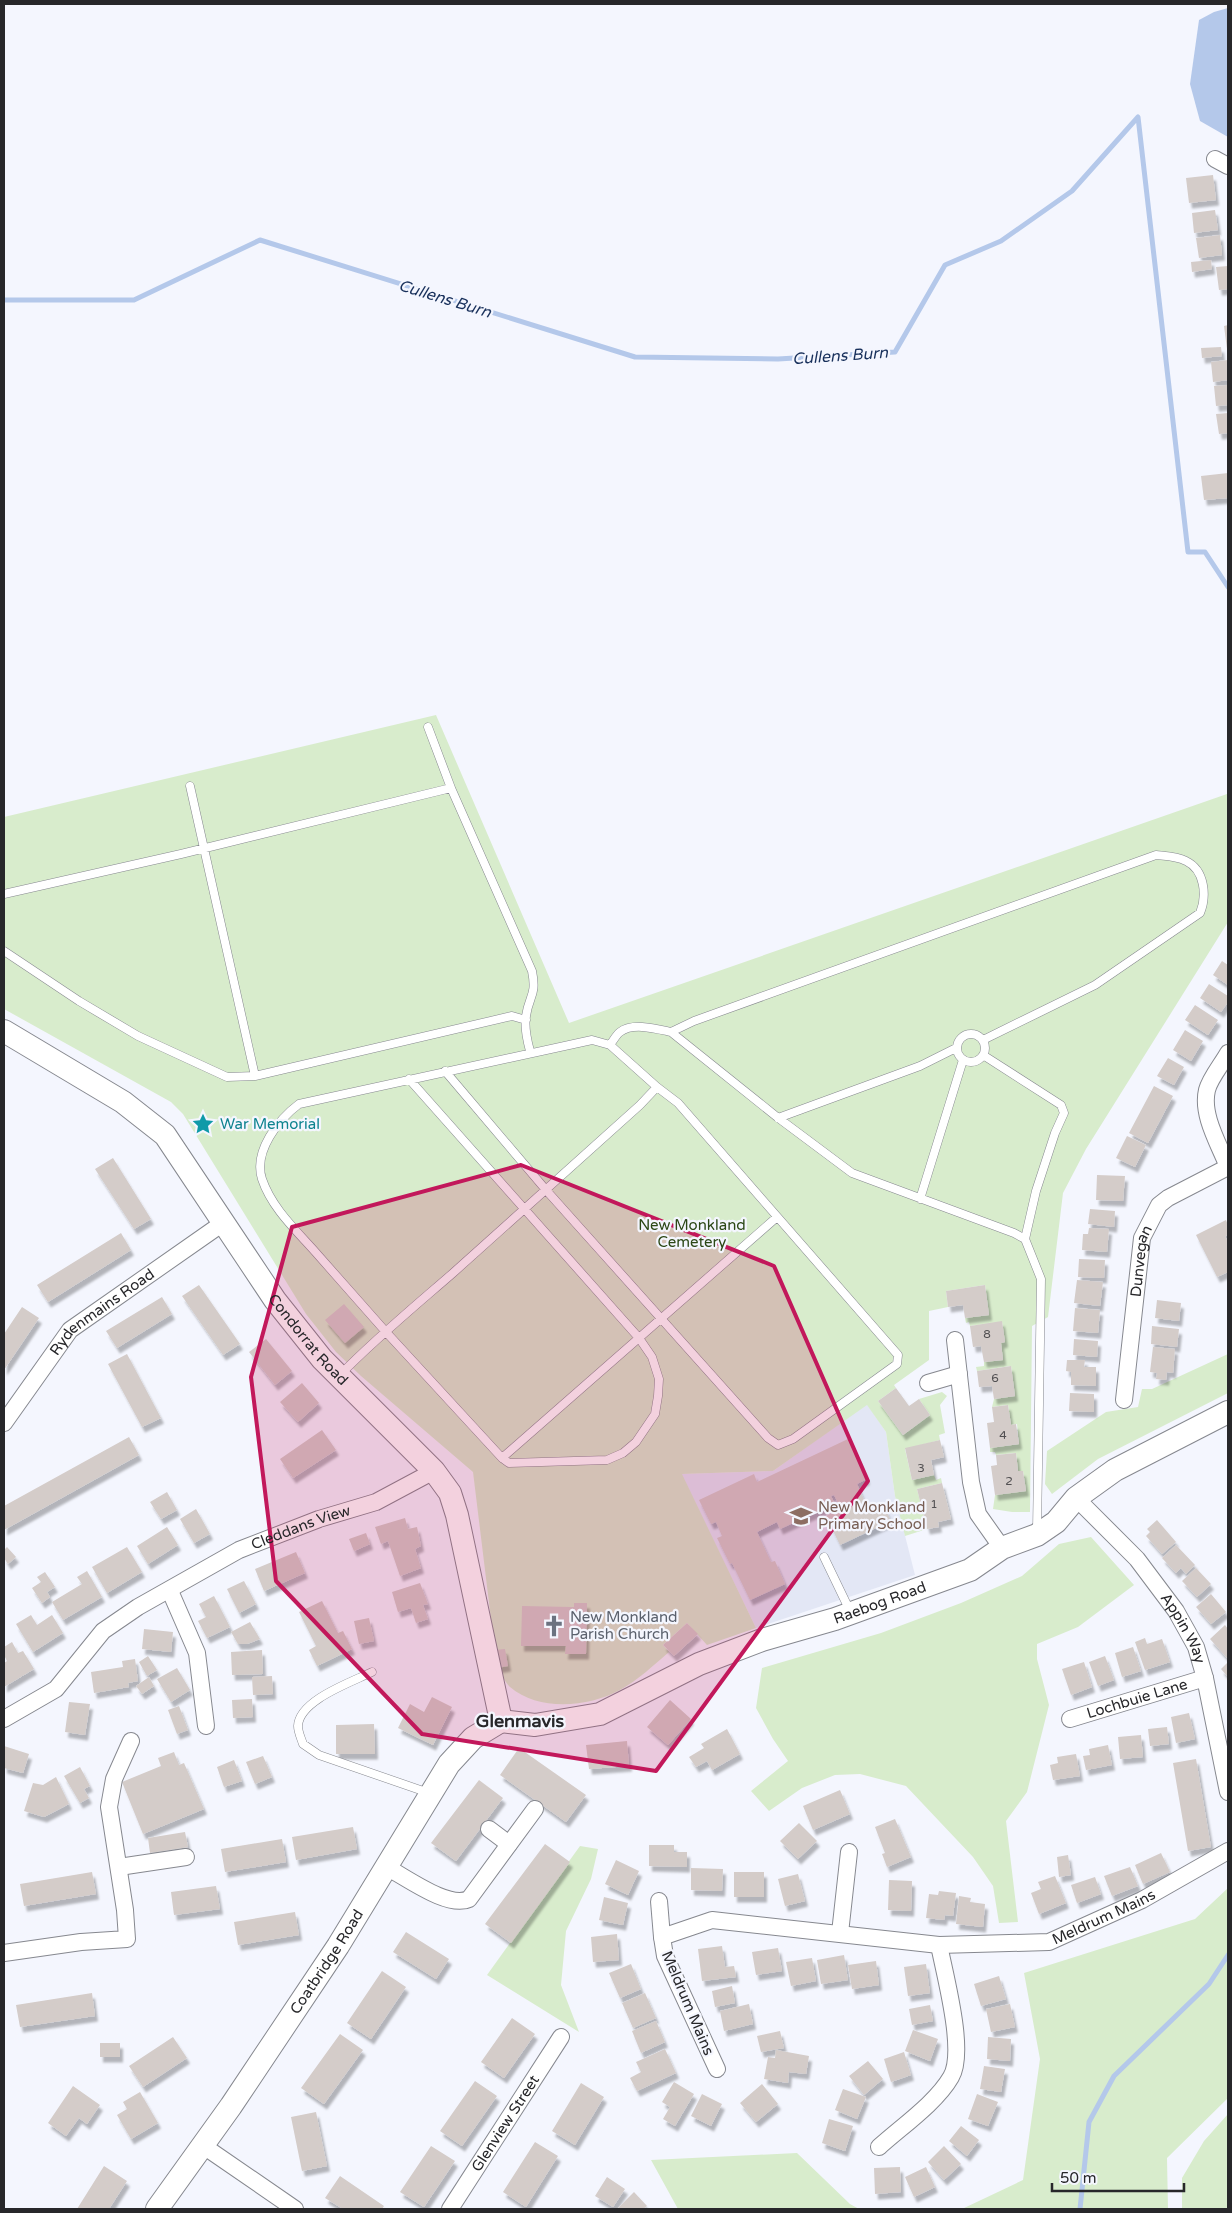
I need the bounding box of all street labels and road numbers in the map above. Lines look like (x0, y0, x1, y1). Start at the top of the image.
street label: Dunvegan (1127, 1222, 1156, 1298)
street label: Rydenmains Road (46, 1265, 158, 1359)
street label: Condorrat Road (265, 1291, 352, 1389)
street label: Cleddans View (248, 1501, 353, 1553)
street label: Raebog Road (831, 1578, 929, 1628)
street label: Appin Way (1157, 1589, 1209, 1665)
street label: Lochbuie Lane (1084, 1675, 1190, 1722)
street label: Meldrum Mains (1049, 1885, 1159, 1948)
street label: Coatbridge Road (286, 1906, 367, 2017)
street label: Meldrum Mains (658, 1948, 718, 2058)
street label: Glenview Street (468, 2071, 543, 2175)

